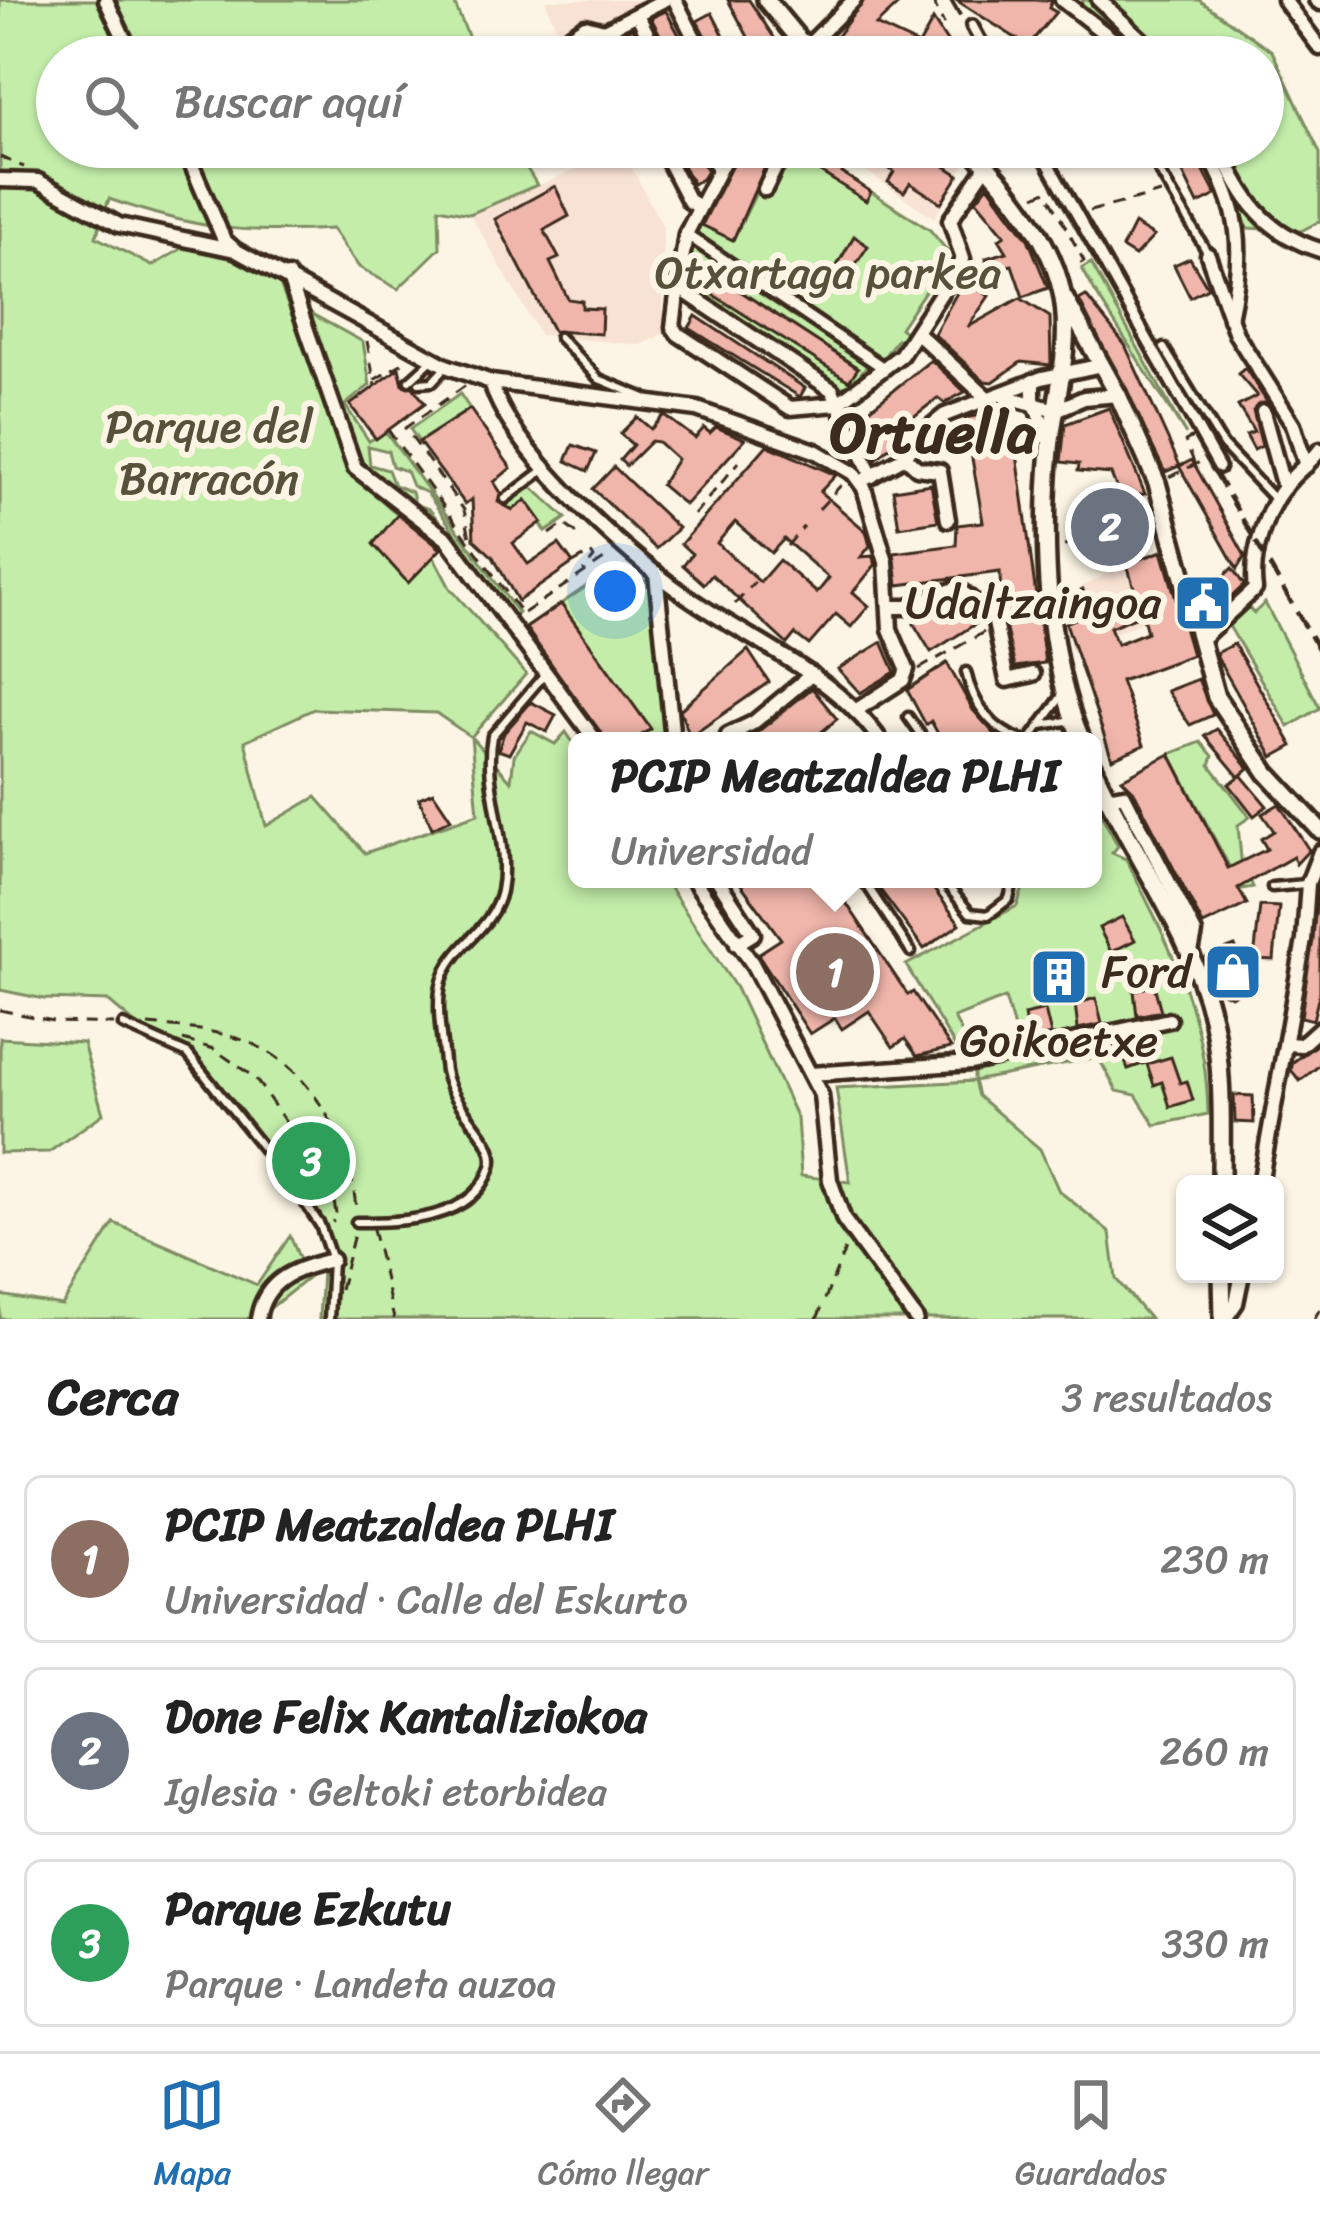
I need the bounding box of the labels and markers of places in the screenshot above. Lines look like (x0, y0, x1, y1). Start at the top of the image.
pin: 2 (1071, 482, 1149, 572)
place label: Udaltzaingoa (905, 563, 1161, 643)
public building icon: Udaltzaingoa (1172, 572, 1234, 634)
pin: 1 (796, 927, 874, 1017)
place label: Ford (1101, 932, 1194, 1012)
shop icon: Ford (1202, 941, 1264, 1003)
building icon: Goikoetxe (1028, 946, 1090, 1008)
place label: Goikoetxe (960, 1001, 1158, 1081)
pin: 3 (272, 1116, 350, 1206)

